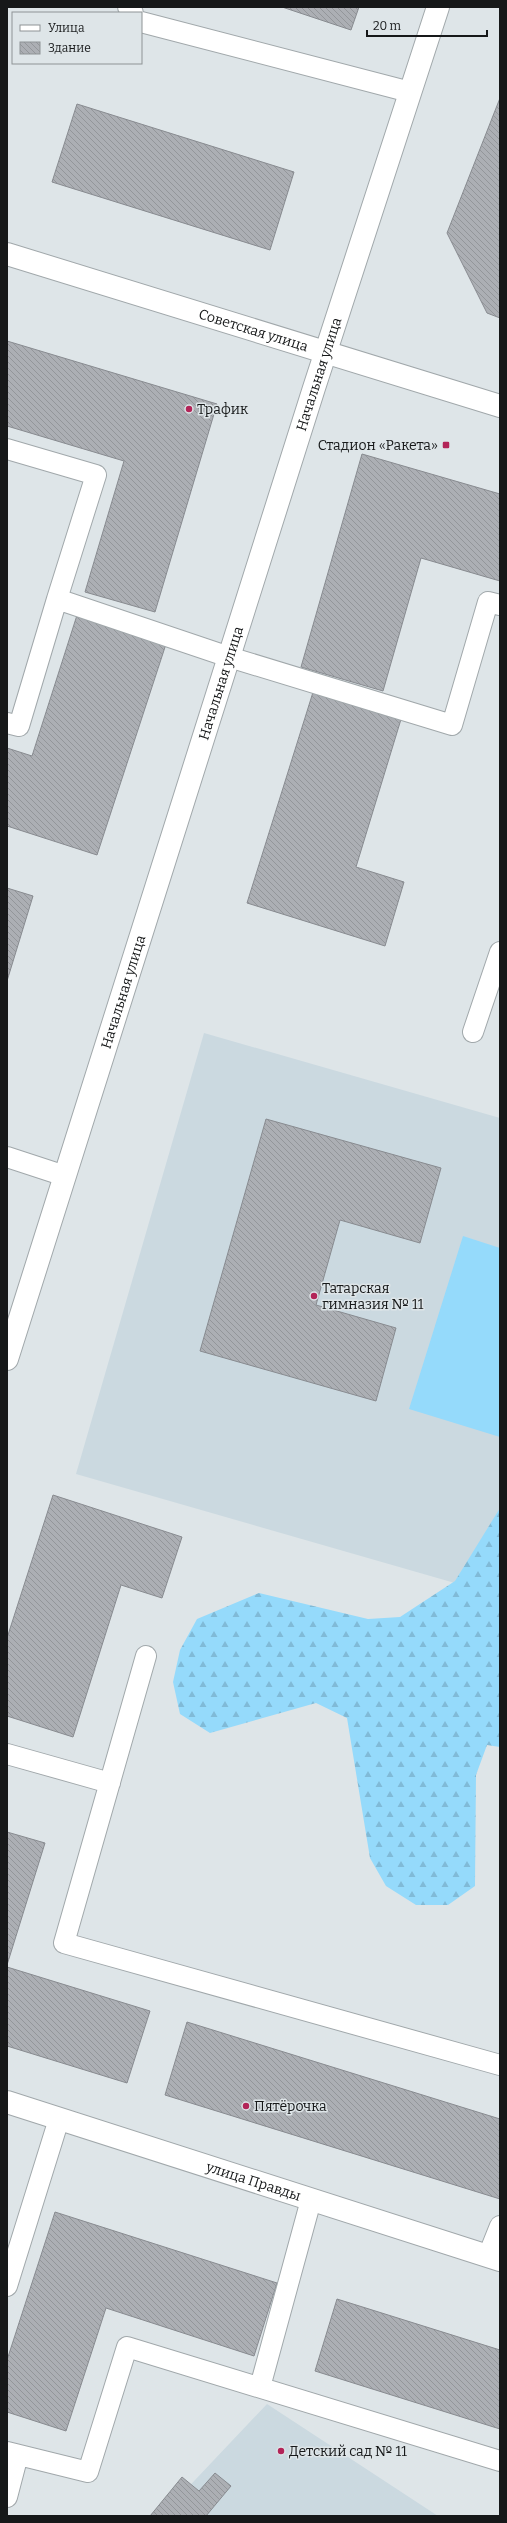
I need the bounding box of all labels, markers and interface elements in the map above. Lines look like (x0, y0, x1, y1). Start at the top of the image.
legend (12, 12, 142, 64)
scale bar (367, 12, 487, 38)
text: 20 m (373, 19, 402, 33)
text: Улица (48, 21, 85, 35)
text: Здание (48, 41, 91, 55)
street label: Советская улица (197, 306, 310, 355)
street label: Начальная улица (293, 315, 345, 433)
place label: Трафик (197, 401, 249, 418)
marker: Трафик (184, 404, 194, 414)
place label: Стадион «Ракета» (318, 437, 438, 454)
marker: Стадион «Ракета» (441, 440, 451, 450)
street label: Начальная улица (195, 624, 247, 742)
street label: Начальная улица (98, 933, 150, 1051)
place label: Татарская гимназия № 11 (322, 1280, 424, 1313)
marker: Татарская гимназия № 11 (309, 1291, 319, 1301)
place label: Пятёрочка (254, 2098, 327, 2115)
marker: Пятёрочка (241, 2101, 251, 2111)
street label: улица Правды (203, 2158, 303, 2205)
place label: Детский сад № 11 (289, 2443, 407, 2460)
marker: Детский сад № 11 (276, 2446, 286, 2456)

